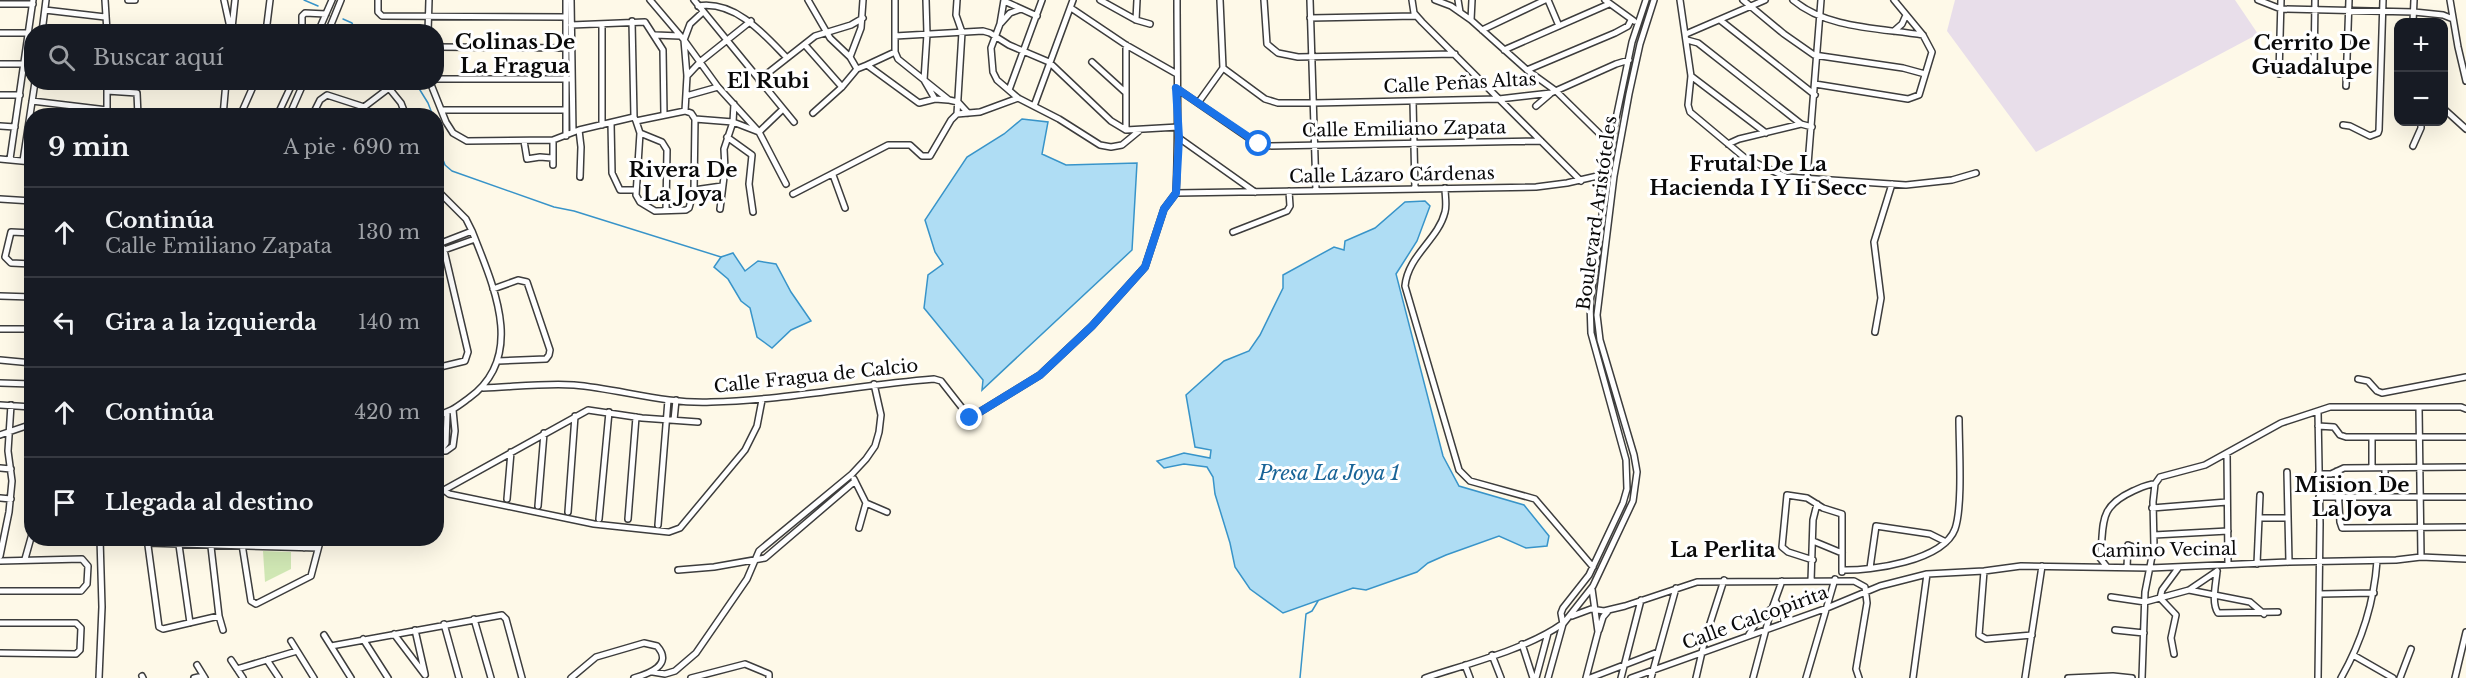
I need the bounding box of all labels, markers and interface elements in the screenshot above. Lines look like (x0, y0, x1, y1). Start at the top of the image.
map controls (2394, 18, 2448, 126)
button: + (2394, 18, 2448, 72)
search box (24, 24, 444, 90)
district label: Colinas De La Fragua (455, 29, 575, 79)
district label: Cerrito De Guadalupe (2251, 30, 2373, 80)
icon: search (45, 41, 78, 74)
text: Buscar aquí (93, 44, 224, 71)
district label: El Rubi (727, 68, 810, 94)
street label: Calle Peñas Altas (1383, 68, 1537, 98)
button: − (2394, 72, 2448, 126)
street label: Boulevard Aristóteles (1572, 114, 1622, 312)
street label: Calle Emiliano Zapata (1302, 116, 1506, 142)
route start (1245, 130, 1271, 156)
text: 9 min (48, 131, 129, 163)
text: A pie · 690 m (283, 135, 420, 159)
district label: Frutal De La Hacienda I Y Ii Secc (1649, 151, 1867, 201)
district label: Rivera De La Joya (628, 157, 738, 207)
street label: Calle Lázaro Cárdenas (1289, 162, 1495, 188)
text: Continúa (105, 207, 214, 234)
icon: ahead (48, 216, 81, 249)
text: 130 m (357, 220, 420, 244)
text: Calle Emiliano Zapata (105, 234, 332, 258)
icon: left (48, 306, 81, 339)
text: Gira a la izquierda (105, 309, 317, 336)
text: 140 m (358, 310, 420, 334)
street label: Calle Fragua de Calcio (713, 354, 919, 398)
icon: ahead (48, 396, 81, 429)
text: Continúa (105, 399, 214, 426)
text: 420 m (355, 400, 420, 424)
route end (956, 404, 982, 430)
water label: Presa La Joya 1 (1257, 461, 1400, 485)
district label: Mision De La Joya (2294, 472, 2410, 522)
icon: arrive (48, 486, 81, 519)
text: Llegada al destino (105, 489, 314, 516)
district label: La Perlita (1670, 537, 1776, 563)
street label: Camino Vecinal (2091, 538, 2237, 562)
street label: Calle Calcopirita (1679, 581, 1831, 655)

